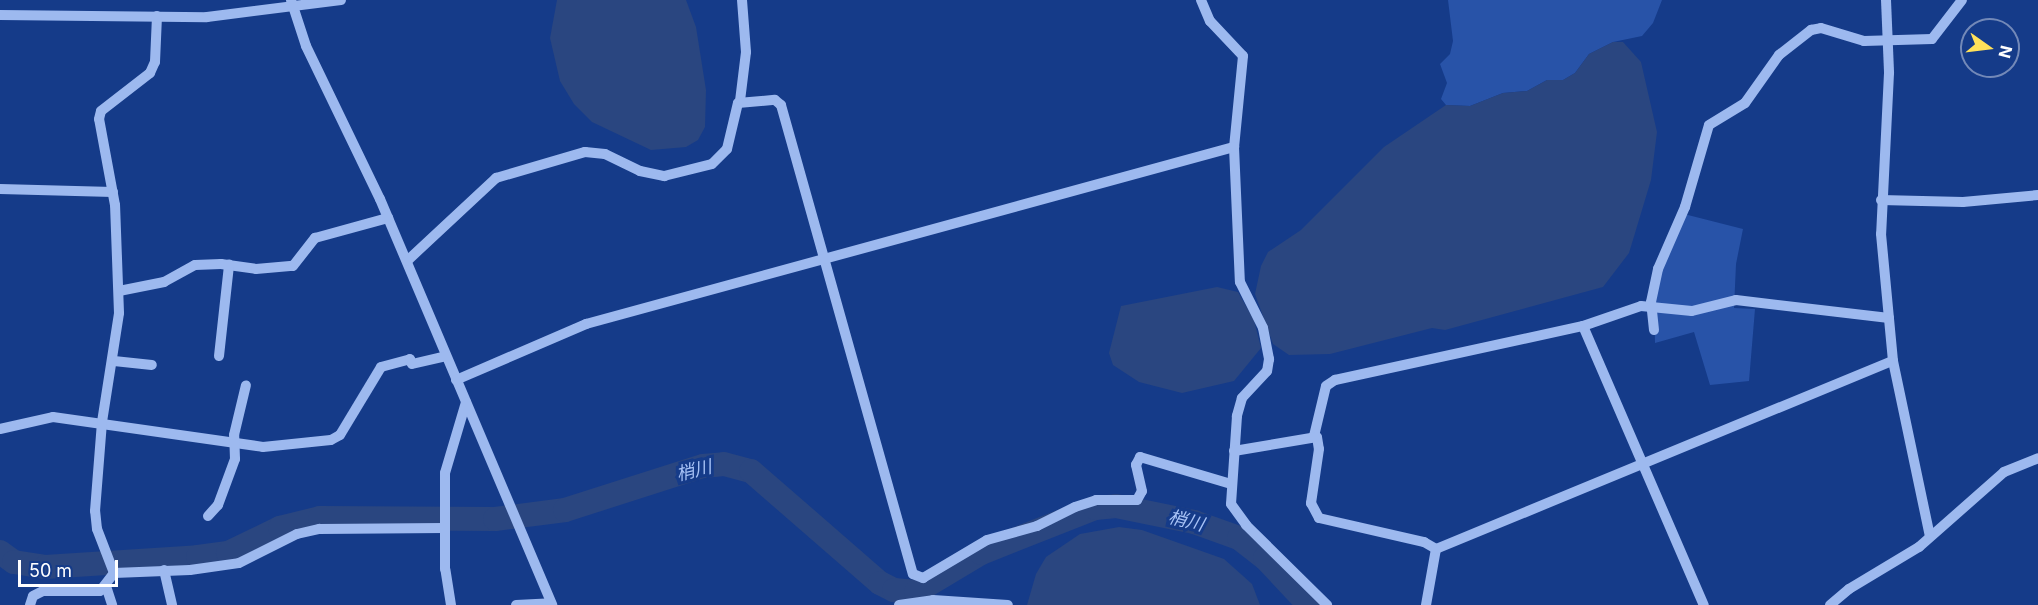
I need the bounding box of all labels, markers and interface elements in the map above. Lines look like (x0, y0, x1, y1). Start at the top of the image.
north arrow (1960, 18, 2020, 78)
text: N (1994, 44, 2017, 60)
water label: 梢川 (674, 456, 714, 486)
water label: 梢川 (1166, 506, 1206, 536)
scale bar (21, 548, 122, 586)
text: 50 m (29, 560, 72, 581)

